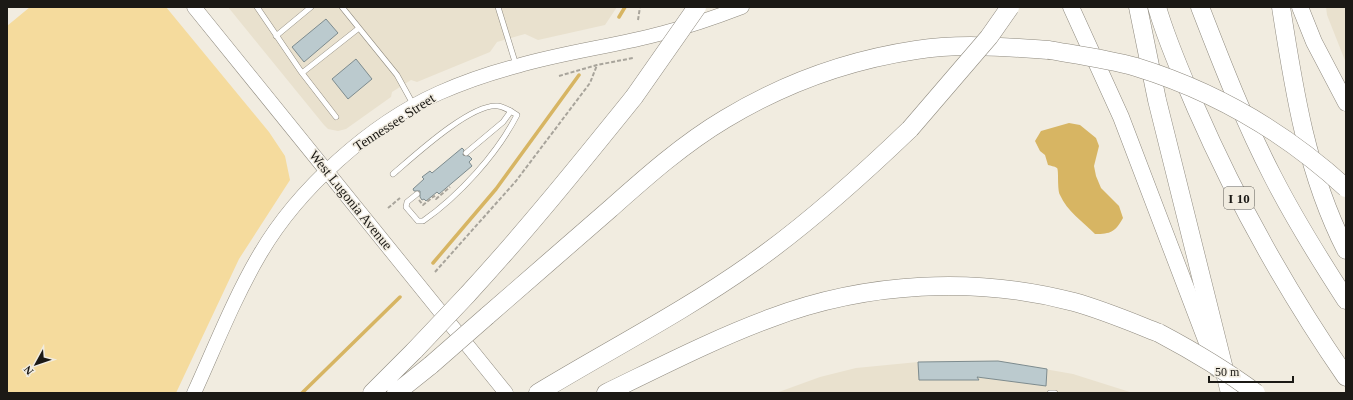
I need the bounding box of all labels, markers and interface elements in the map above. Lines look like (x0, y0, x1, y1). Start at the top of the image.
street label: Tennessee Street (351, 91, 438, 154)
street label: West Lugonia Avenue (306, 148, 395, 253)
road number: I 10 (1224, 187, 1254, 209)
north arrow (16, 344, 56, 384)
scale bar (1209, 358, 1293, 384)
text: N (21, 363, 35, 377)
text: 50 m (1215, 365, 1240, 379)

